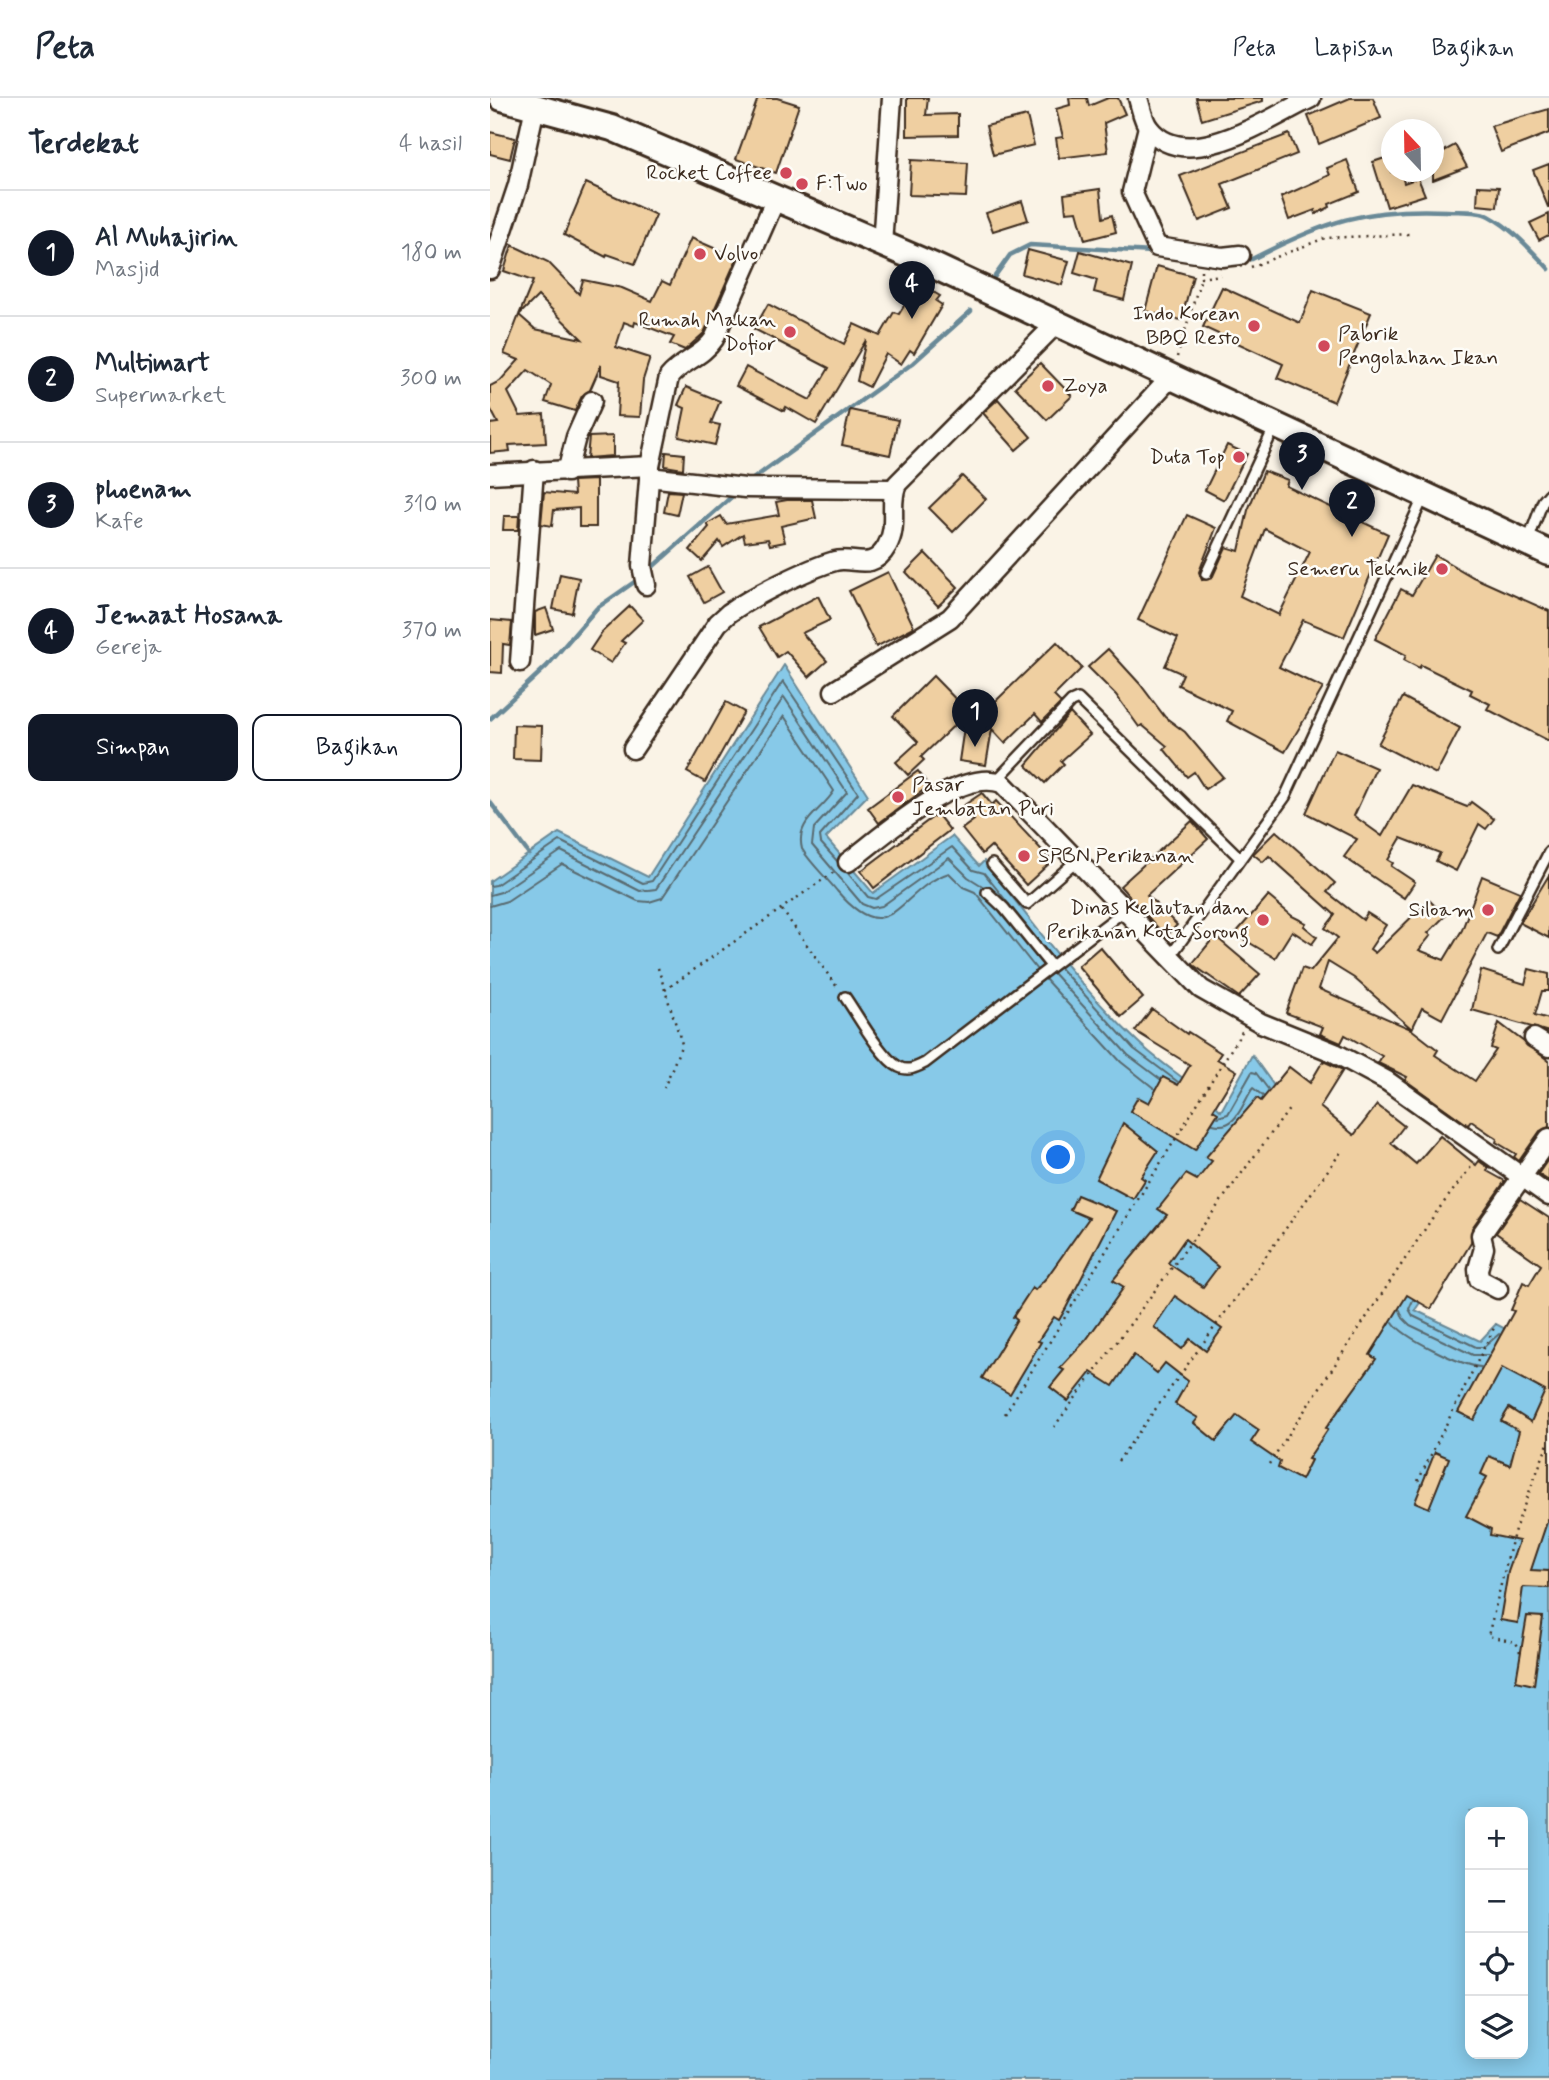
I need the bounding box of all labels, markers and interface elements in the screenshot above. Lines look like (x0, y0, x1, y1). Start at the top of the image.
text: Peta (35, 26, 95, 70)
text: Peta (1233, 33, 1276, 64)
text: Lapisan (1314, 33, 1393, 64)
text: Bagikan (1431, 33, 1514, 64)
north arrow (1381, 119, 1444, 182)
text: Terdekat (28, 124, 139, 163)
text: 4 hasil (399, 129, 462, 159)
place label: Rocket Coffee (646, 159, 772, 187)
marker: Rocket Coffee (778, 165, 794, 181)
place label: F:Two (816, 170, 868, 198)
marker: F:Two (794, 176, 810, 192)
text: Al Muhajirin (95, 221, 237, 255)
text: 1 (46, 238, 56, 268)
text: 180 m (401, 238, 462, 268)
place label: Volvo (714, 240, 758, 268)
marker: Volvo (692, 246, 708, 262)
text: Masjid (95, 255, 160, 285)
pin: 4 (889, 261, 935, 319)
place label: Indo Korean BBQ Resto (1133, 300, 1240, 352)
place label: Rumah Makan Dofior (638, 306, 777, 358)
marker: Indo Korean BBQ Resto (1246, 318, 1262, 334)
place label: Pabrik Pengolahan Ikan (1338, 320, 1498, 373)
marker: Rumah Makan Dofior (782, 324, 798, 340)
marker: Pabrik Pengolahan Ikan (1316, 338, 1332, 354)
text: Multimart (95, 347, 210, 381)
text: 2 (45, 364, 57, 394)
text: 300 m (400, 364, 462, 394)
place label: Zoya (1062, 372, 1108, 400)
marker: Zoya (1040, 378, 1056, 394)
text: Supermarket (95, 381, 226, 411)
pin: 3 (1279, 432, 1325, 490)
place label: Duta Top (1149, 443, 1225, 471)
marker: Duta Top (1231, 449, 1247, 465)
text: phoenam (95, 473, 192, 507)
pin: 2 (1329, 479, 1375, 537)
text: 3 (46, 490, 56, 520)
text: 310 m (403, 490, 462, 520)
text: Kafe (95, 507, 144, 537)
place label: Semeru Teknik (1287, 555, 1428, 583)
marker: Semeru Teknik (1434, 561, 1450, 577)
text: Jemaat Hosana (95, 599, 282, 633)
text: 4 (44, 616, 58, 646)
text: 370 m (402, 616, 462, 646)
text: Gereja (95, 633, 162, 663)
pin: 1 (952, 689, 998, 747)
button: Simpan (28, 714, 238, 781)
button: Bagikan (252, 714, 462, 781)
place label: Pasar Jembatan Puri (912, 771, 1054, 823)
marker: Pasar Jembatan Puri (890, 789, 906, 805)
place label: SPBN Perikanan (1038, 842, 1195, 870)
marker: SPBN Perikanan (1016, 848, 1032, 864)
place label: Dinas Kelautan dan Perikanan Kota Sorong (1046, 894, 1250, 948)
place label: Siloam (1409, 896, 1474, 924)
marker: Siloam (1480, 902, 1496, 918)
marker: Dinas Kelautan dan Perikanan Kota Sorong (1255, 912, 1271, 928)
your location (1041, 1140, 1075, 1174)
map controls (1465, 1807, 1528, 2059)
button: + (1465, 1807, 1528, 1870)
button: − (1465, 1870, 1528, 1933)
button: locate (1465, 1933, 1528, 1996)
button: layers (1465, 1996, 1528, 2059)

